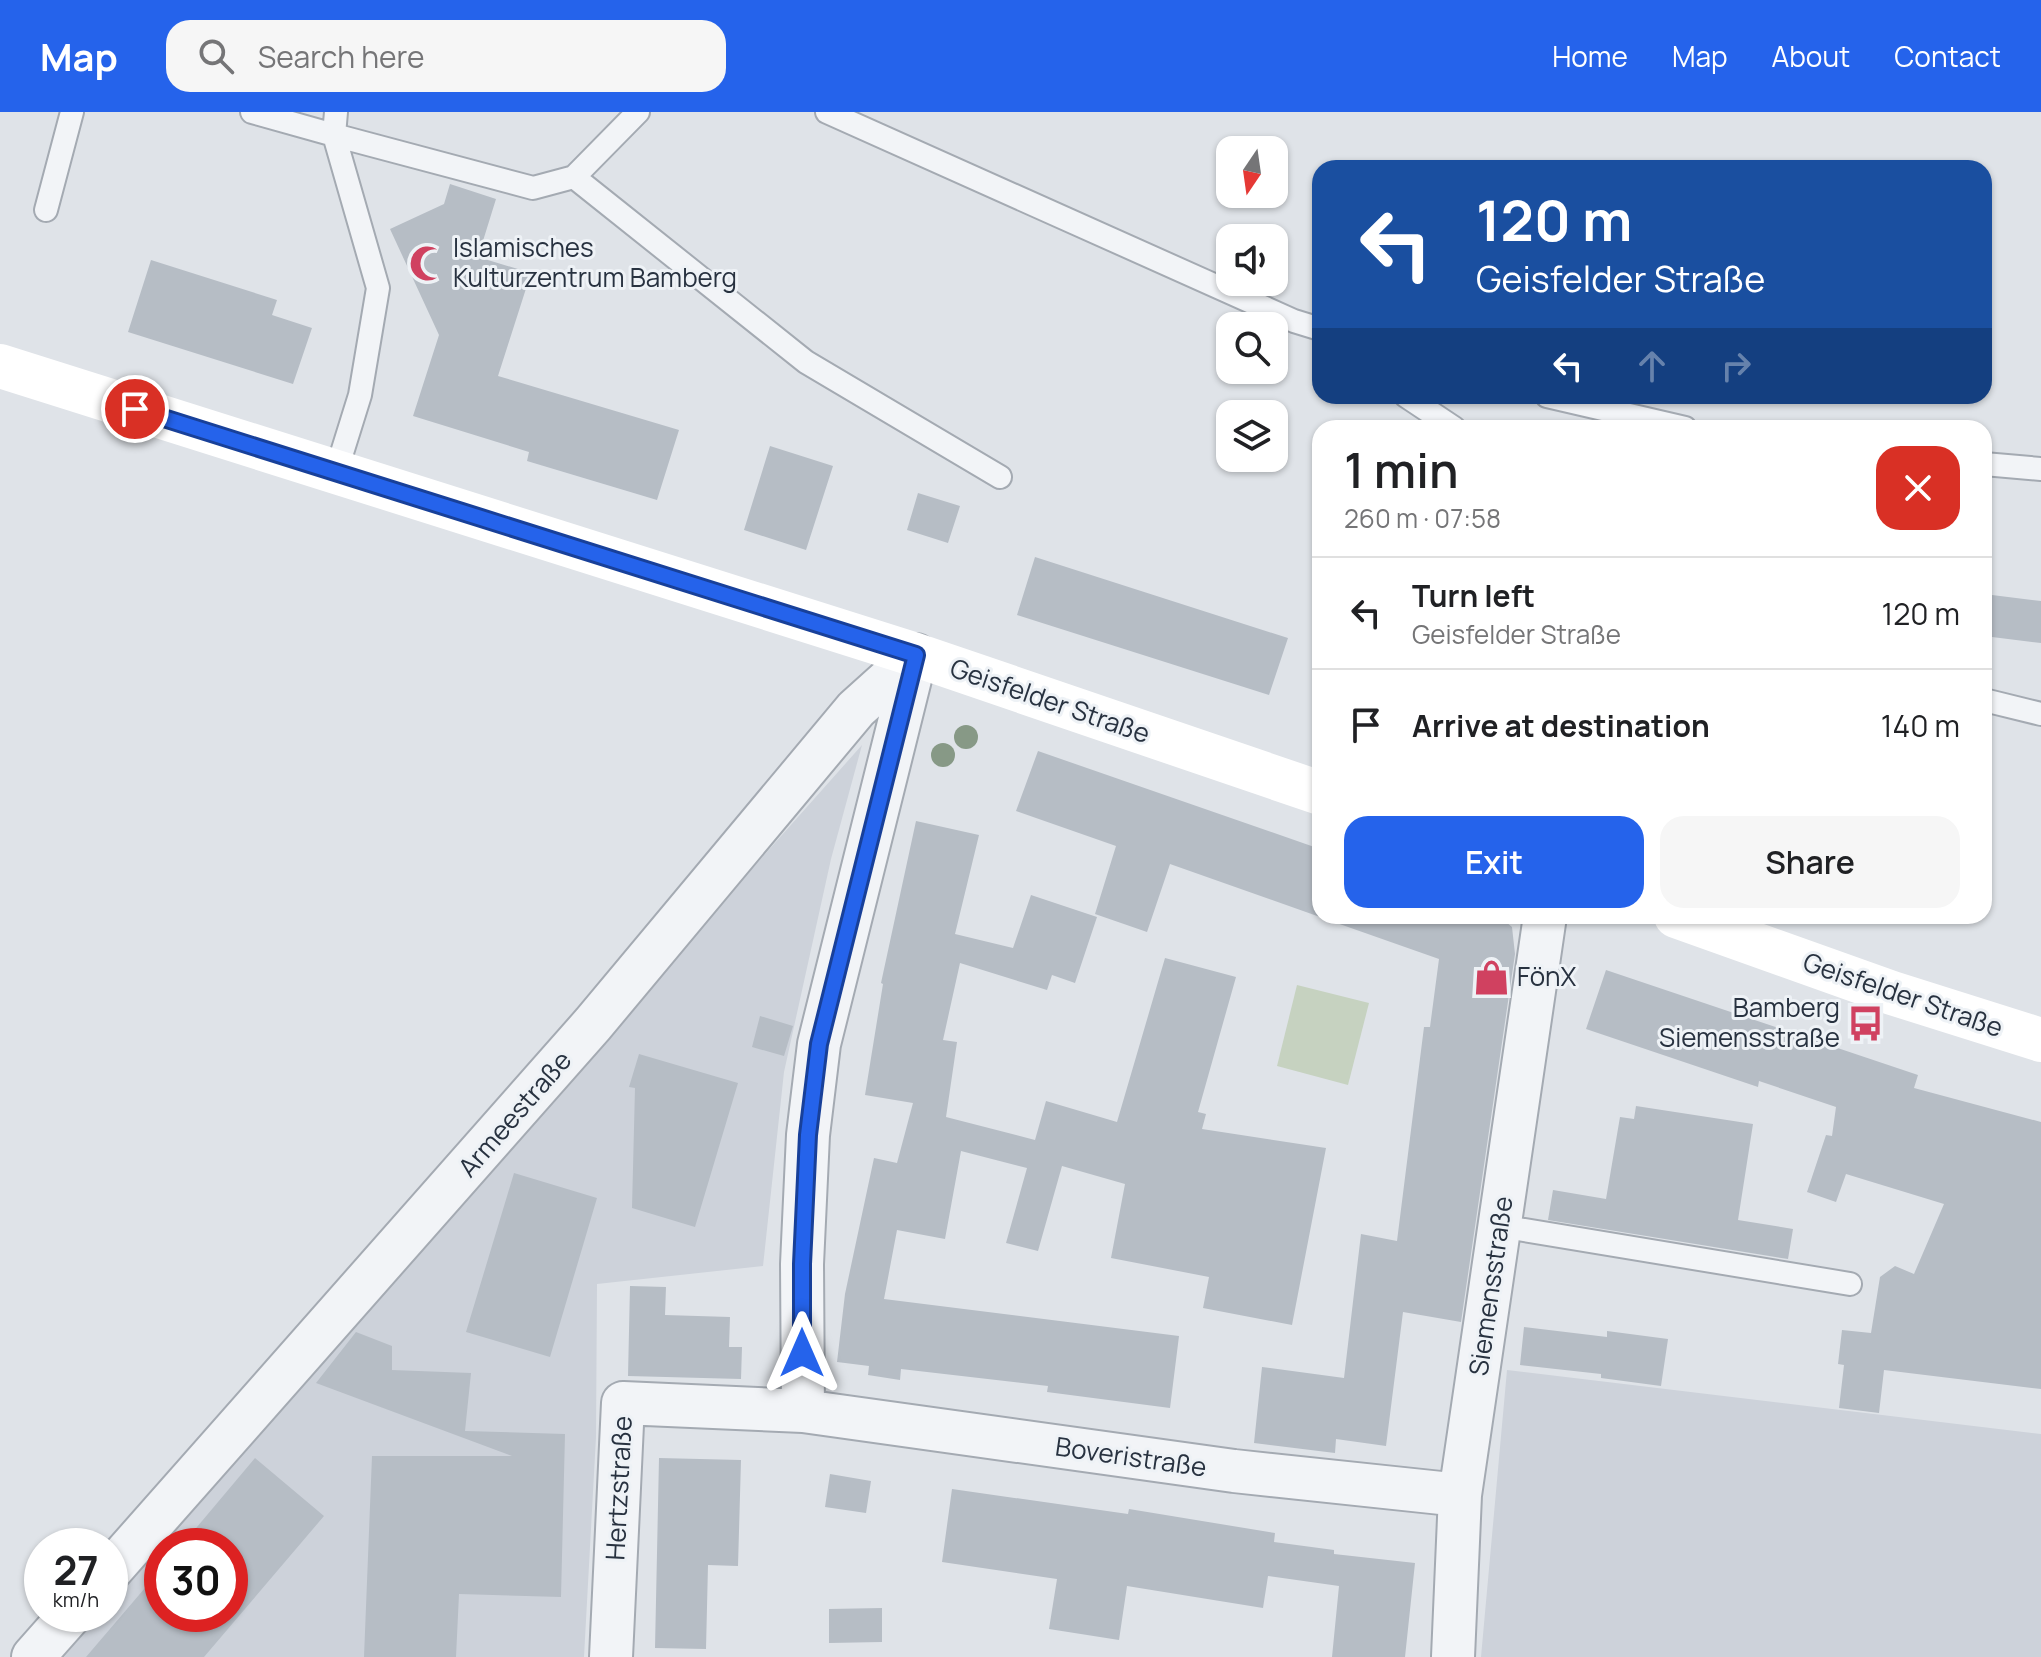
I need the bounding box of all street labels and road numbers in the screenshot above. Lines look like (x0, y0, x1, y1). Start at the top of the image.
street label: Geisfelder Straße (946, 649, 1155, 751)
street label: Geisfelder Straße (1799, 943, 2008, 1045)
street label: Armeestraße (449, 1043, 579, 1184)
street label: Siemensstraße (1460, 1194, 1520, 1378)
street label: Hertzstraße (596, 1415, 640, 1561)
street label: Boveristraße (1053, 1428, 1209, 1484)

